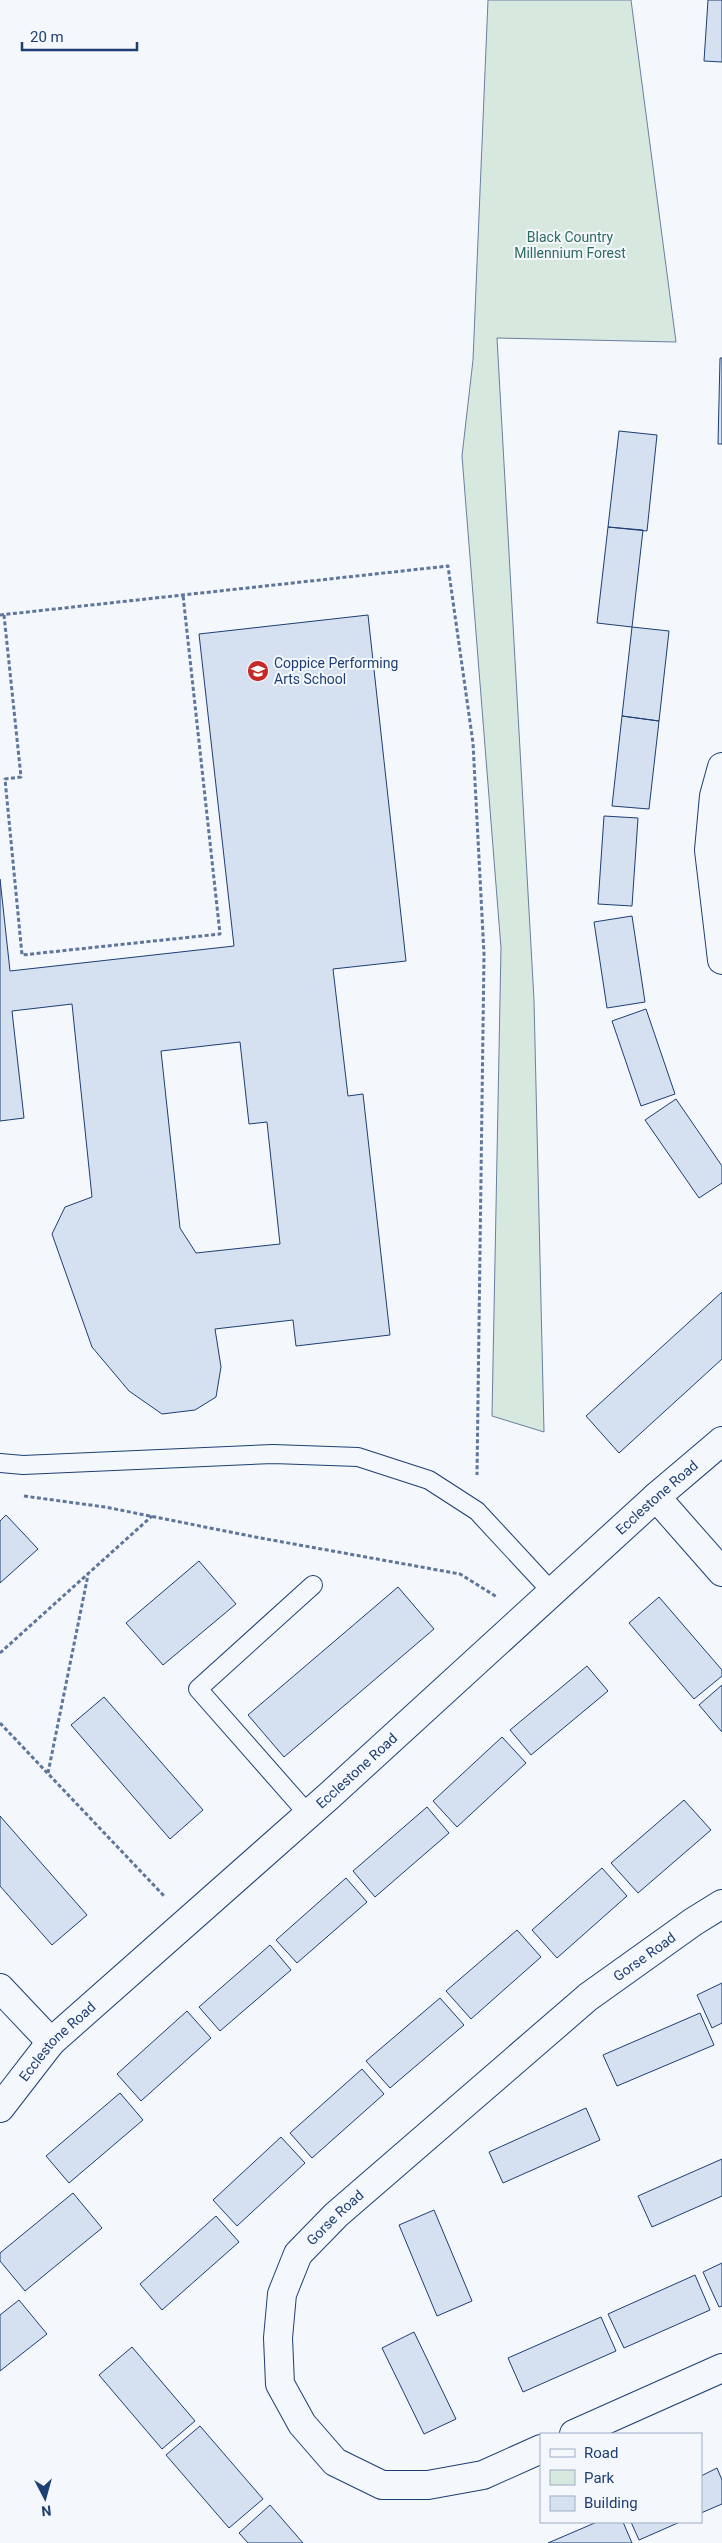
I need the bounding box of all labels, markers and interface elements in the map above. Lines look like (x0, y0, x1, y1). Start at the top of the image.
scale bar (22, 20, 138, 52)
text: 20 m (30, 28, 64, 46)
park label: Black Country Millennium Forest (514, 229, 626, 261)
place label: Coppice Performing Arts School (274, 655, 398, 687)
school or university icon: Coppice Performing Arts School (246, 659, 270, 683)
street label: Ecclestone Road (613, 1457, 701, 1538)
street label: Ecclestone Road (313, 1730, 400, 1812)
street label: Gorse Road (610, 1929, 679, 1984)
street label: Ecclestone Road (16, 1999, 99, 2084)
street label: Gorse Road (303, 2187, 367, 2248)
legend (540, 2433, 702, 2523)
text: Road (584, 2444, 618, 2462)
text: Park (584, 2469, 615, 2487)
north arrow (20, 2473, 70, 2523)
text: Building (584, 2494, 638, 2512)
text: N (41, 2502, 52, 2519)

